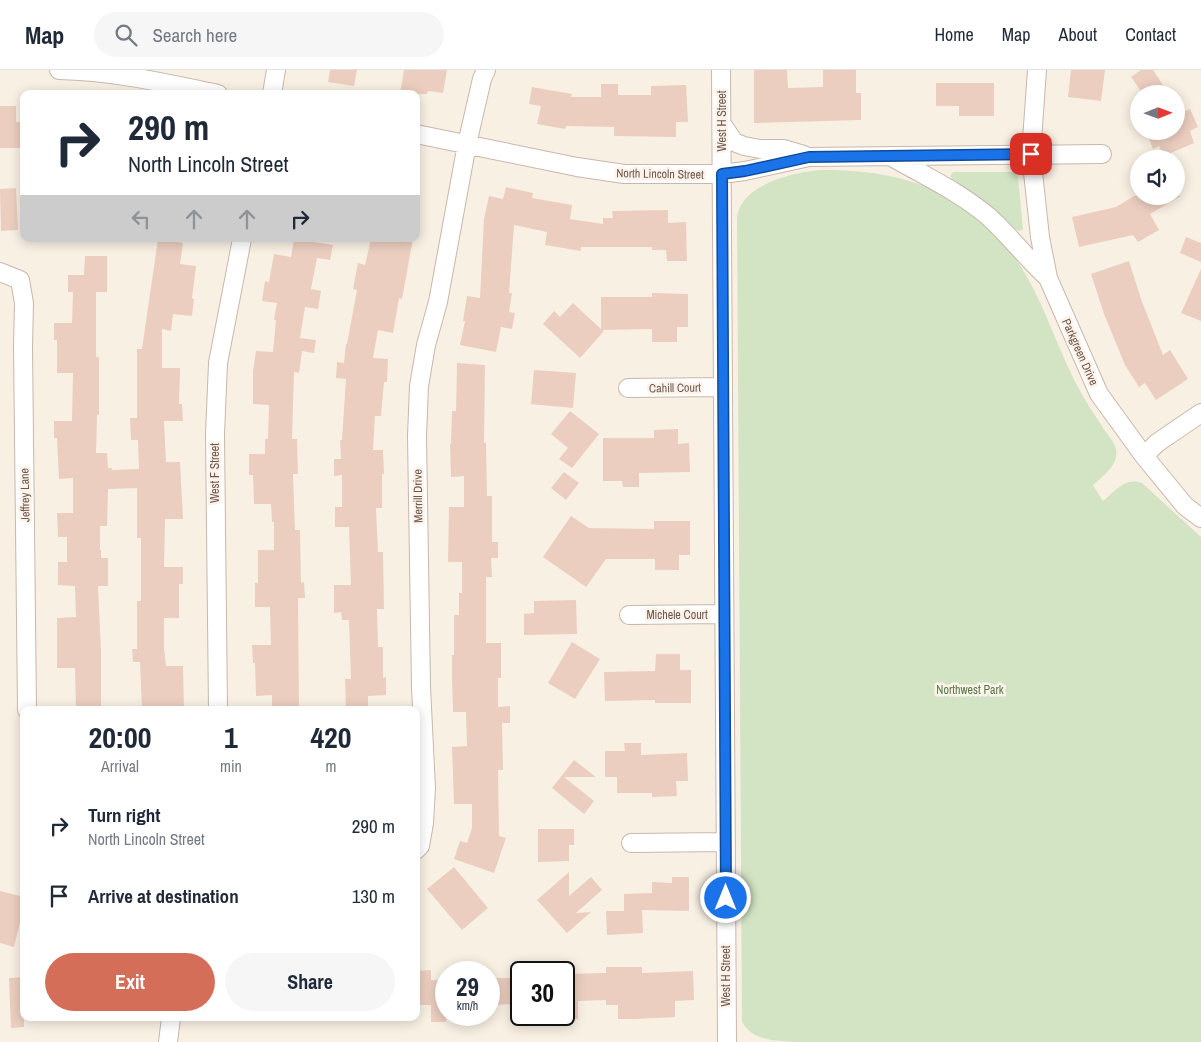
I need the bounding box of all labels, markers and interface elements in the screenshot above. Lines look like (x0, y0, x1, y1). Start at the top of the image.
search box (94, 12, 444, 57)
text: Map (25, 19, 64, 51)
icon: search (112, 21, 140, 49)
text: Search here (152, 22, 237, 48)
text: Home (934, 22, 974, 47)
text: Map (1002, 22, 1031, 47)
text: About (1059, 22, 1097, 47)
text: Contact (1125, 22, 1176, 47)
north arrow (1130, 85, 1185, 140)
map controls (1130, 85, 1185, 205)
street label: West H Street (714, 90, 730, 152)
text: 290 m (128, 104, 209, 151)
icon: right (45, 110, 110, 175)
pin (1010, 133, 1052, 175)
icon: arrive (1017, 140, 1045, 168)
text: North Lincoln Street (128, 149, 288, 179)
button: sound (1130, 150, 1185, 205)
street label: North Lincoln Street (616, 165, 704, 183)
icon: left (127, 205, 155, 233)
icon: ahead (180, 205, 208, 233)
icon: ahead (233, 205, 261, 233)
icon: right (286, 205, 314, 233)
street label: Parkgreen Drive (1058, 316, 1102, 388)
street label: Cahill Court (649, 380, 701, 396)
street label: West F Street (207, 443, 223, 503)
street label: Jeffrey Lane (17, 468, 33, 522)
street label: Merrill Drive (410, 469, 426, 523)
street label: Michele Court (646, 607, 708, 623)
park label: Northwest Park (936, 682, 1004, 698)
text: 20:00 (89, 717, 151, 757)
text: 1 (224, 717, 238, 757)
text: 420 (310, 717, 351, 757)
text: Arrival (101, 755, 139, 777)
text: min (220, 755, 242, 777)
text: m (325, 755, 336, 777)
text: Turn right (88, 802, 160, 828)
icon: right (45, 812, 73, 840)
text: 290 m (352, 813, 395, 839)
text: North Lincoln Street (88, 828, 205, 850)
position arrow (699, 871, 751, 923)
icon: arrive (45, 882, 73, 910)
text: Arrive at destination (88, 883, 239, 909)
text: 130 m (352, 883, 395, 909)
street label: West H Street (718, 945, 734, 1007)
button: Exit (45, 953, 215, 1011)
button: Share (225, 953, 395, 1011)
speed limit sign: 30 (510, 961, 575, 1026)
text: 29 (456, 970, 479, 1004)
text: km/h (457, 998, 478, 1014)

